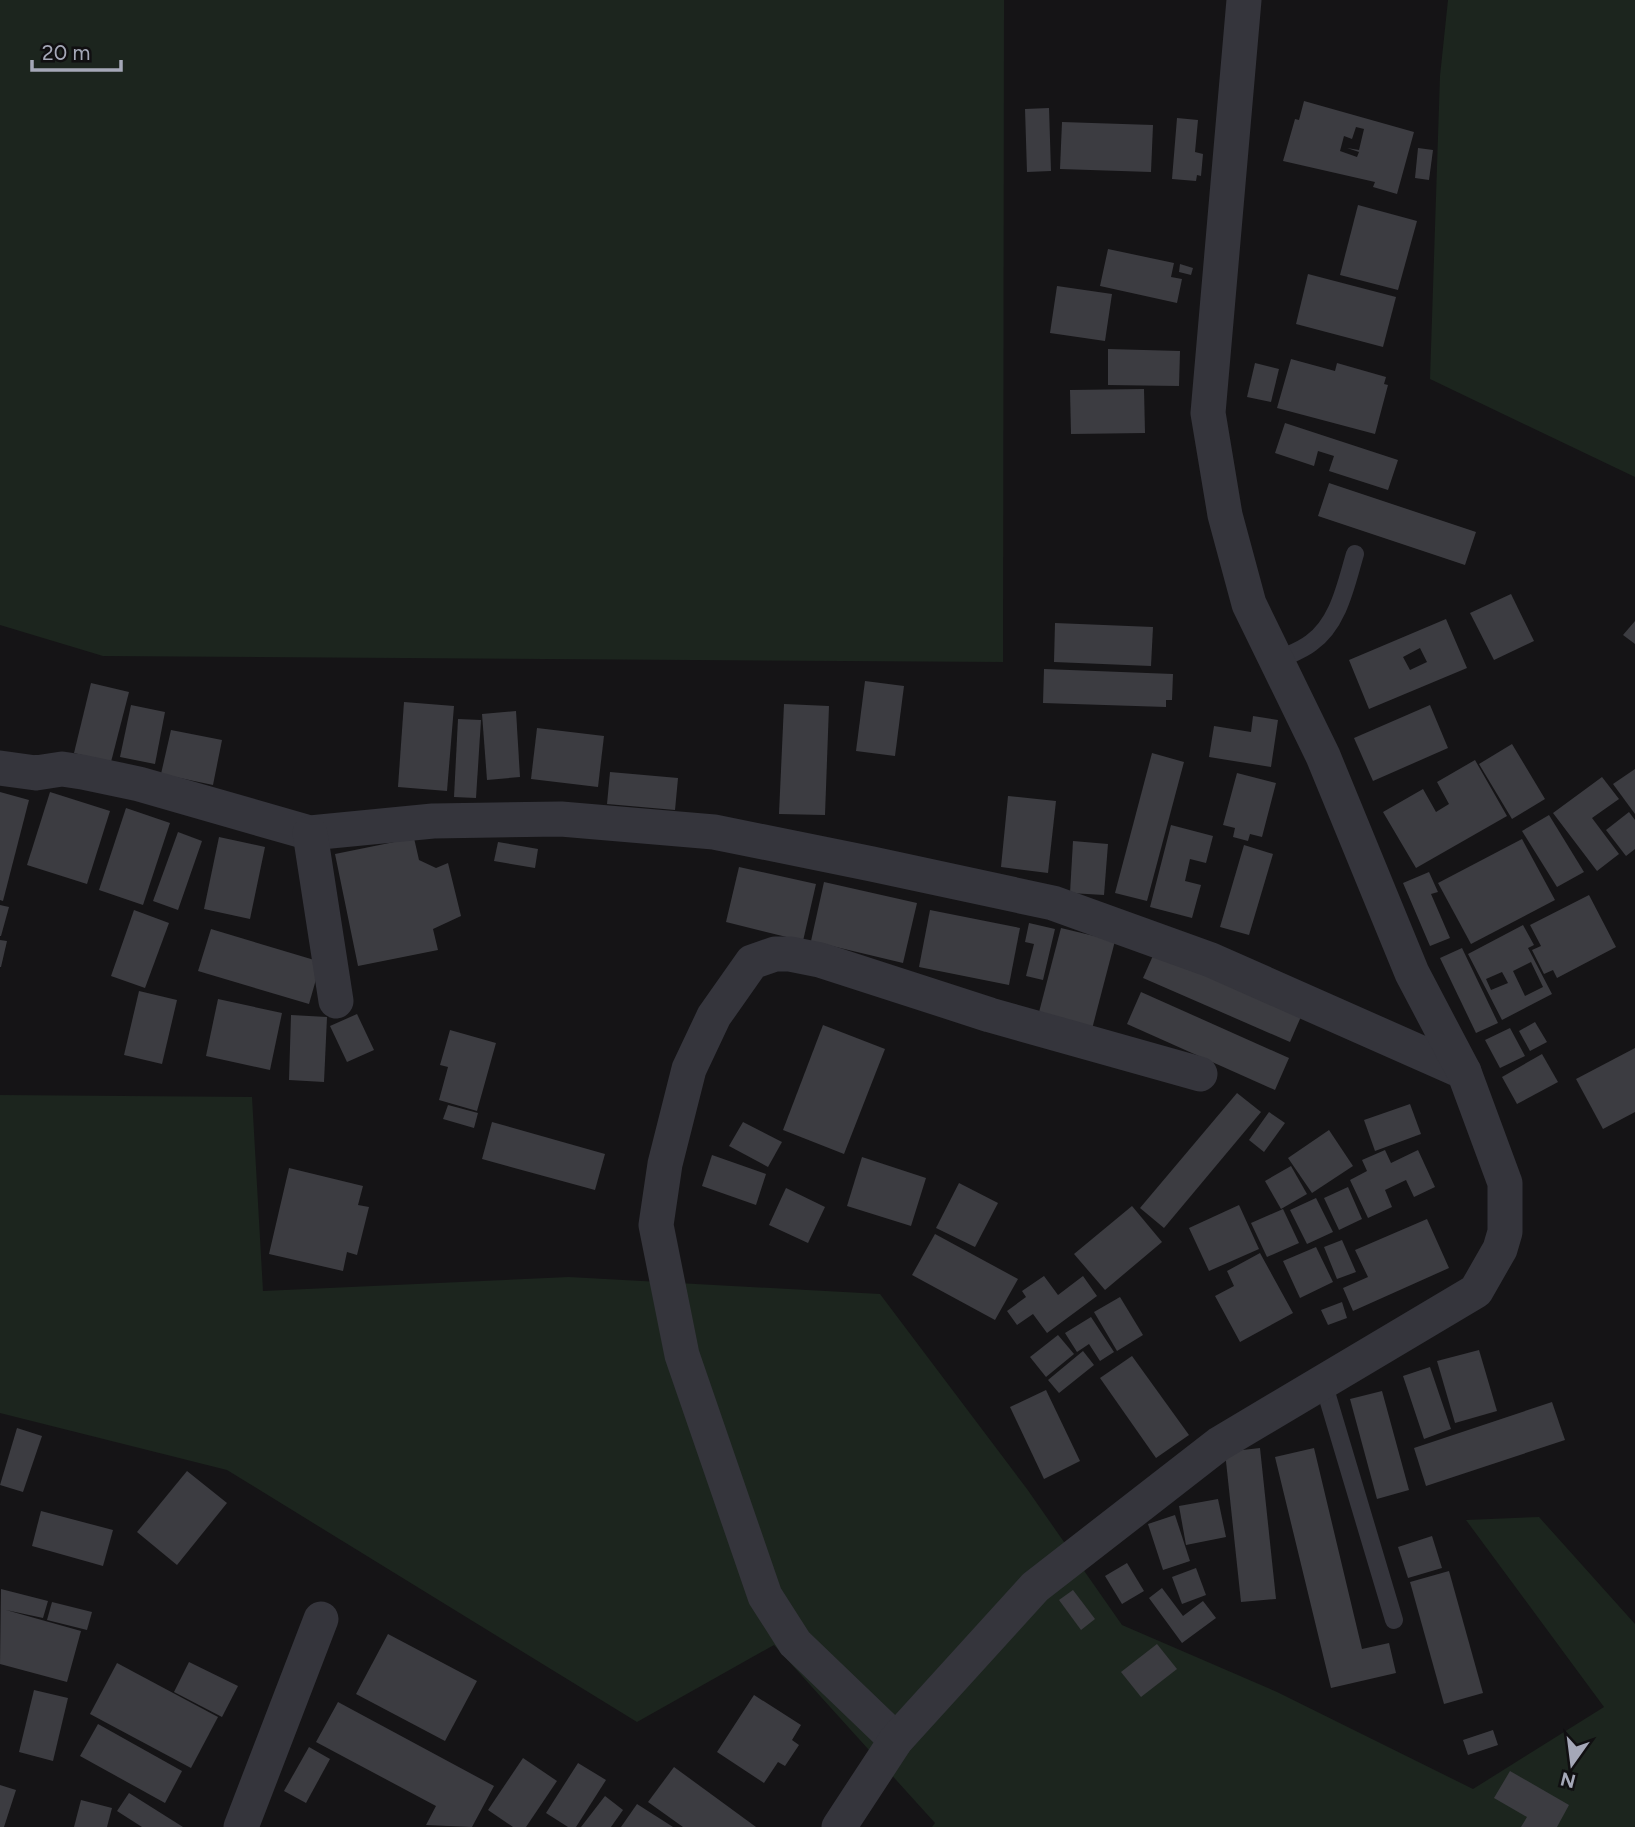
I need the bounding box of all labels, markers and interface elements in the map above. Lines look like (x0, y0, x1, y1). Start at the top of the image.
scale bar (32, 28, 121, 72)
text: 20 m (42, 40, 90, 65)
north arrow (1537, 1729, 1607, 1799)
text: N (1558, 1767, 1578, 1793)

